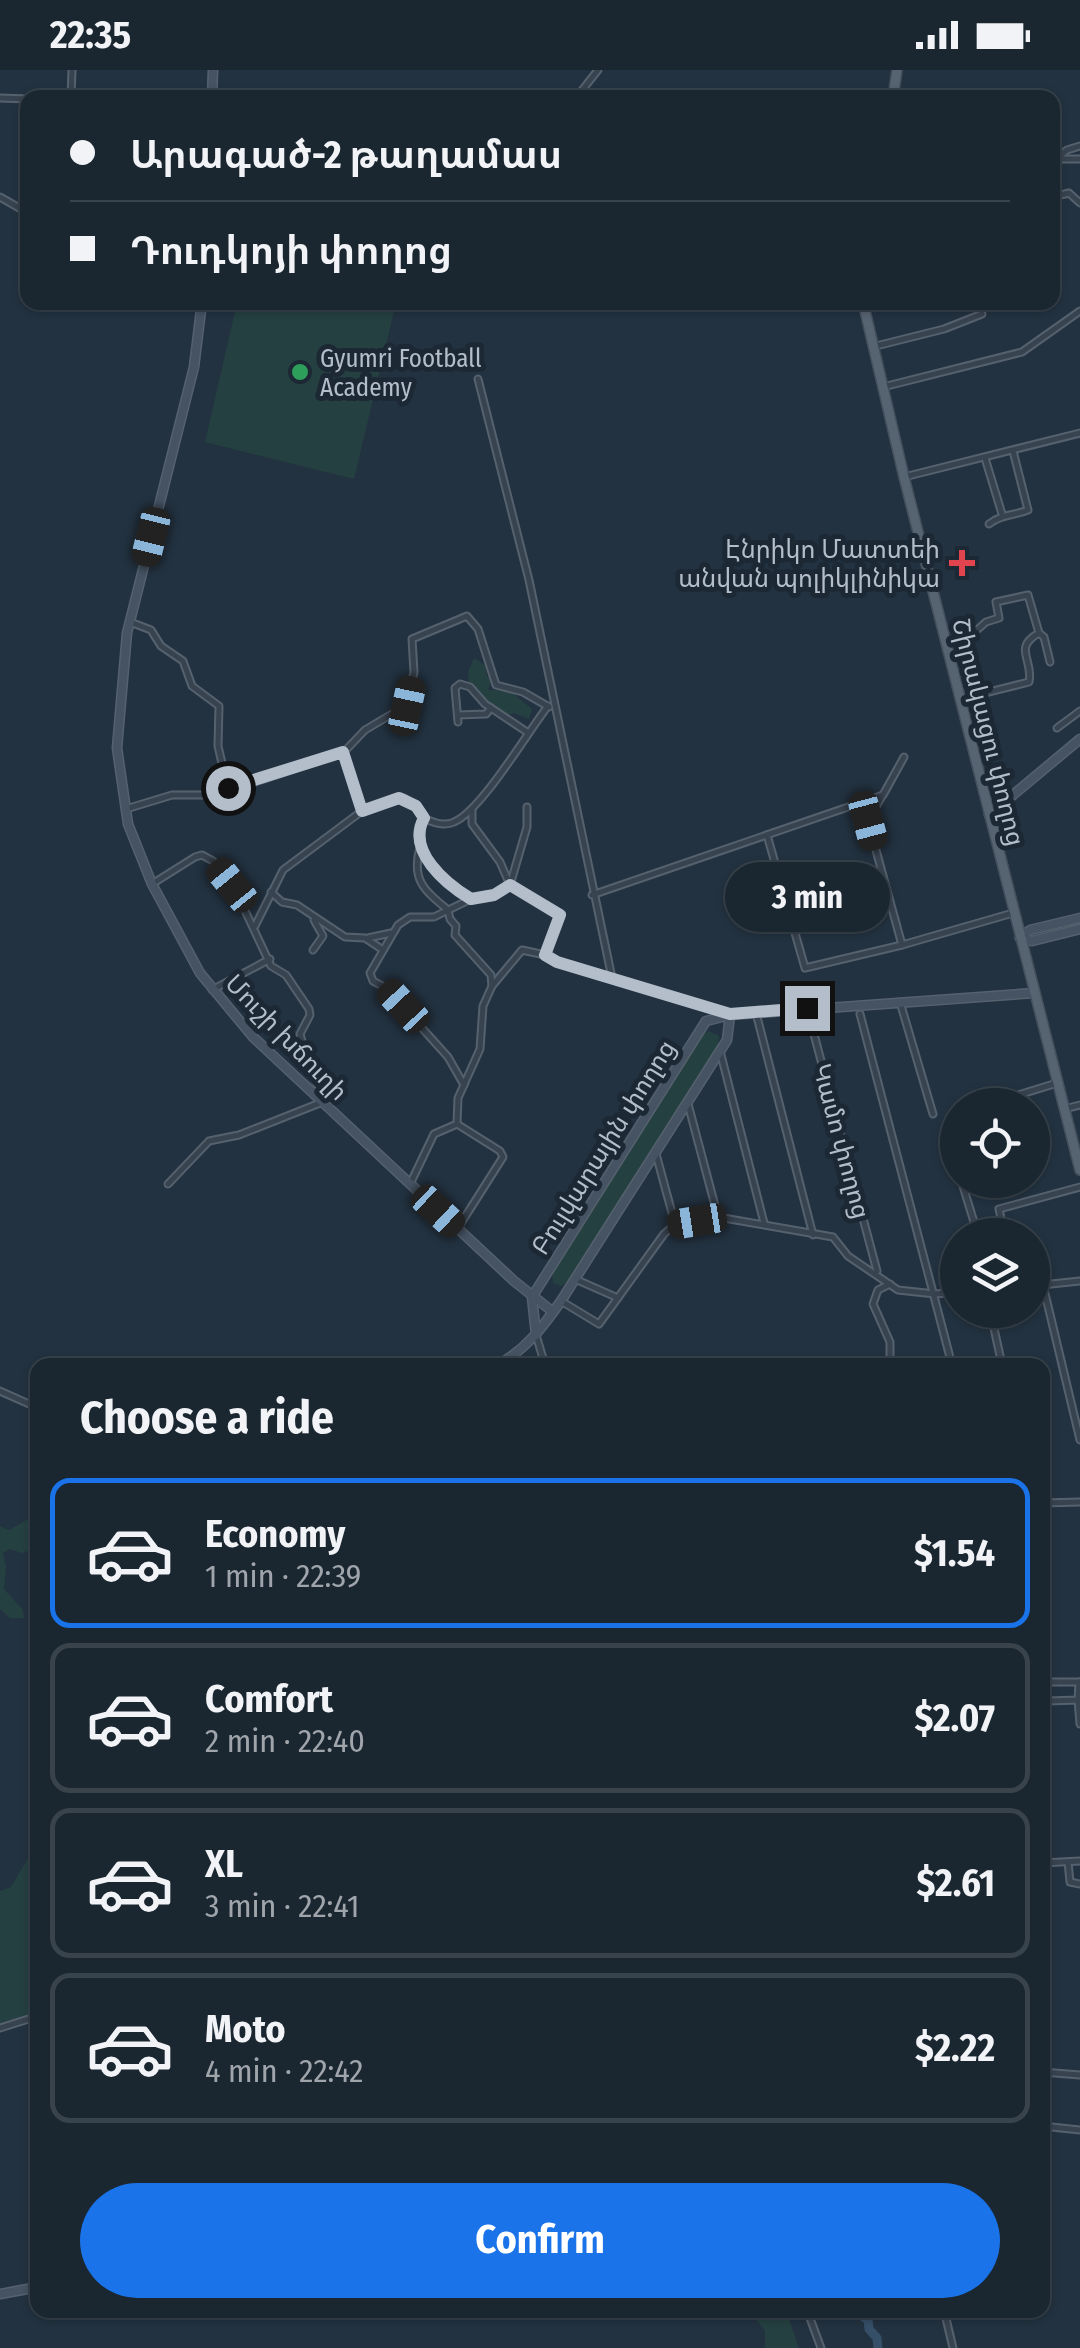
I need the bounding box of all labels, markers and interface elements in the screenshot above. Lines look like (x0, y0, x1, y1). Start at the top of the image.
text: 22:35 (50, 12, 131, 58)
text: Արագած-2 թաղամաս (130, 132, 562, 178)
text: Դուդկոյի փողոց (130, 228, 452, 274)
place label: Gyumri Football Academy (320, 344, 482, 403)
marker: Gyumri Football Academy (289, 361, 311, 383)
car (129, 504, 173, 570)
place label: Էնրիկո Մատտեի անվան պոլիկլինիկա (678, 535, 940, 594)
marker: Էնրիկո Մատտեի անվան պոլիկլինիկա (949, 550, 975, 576)
street label: Շիրակացու փողոց (945, 616, 1031, 849)
car (386, 674, 428, 738)
route start (206, 766, 251, 811)
car (846, 788, 890, 854)
car (201, 852, 263, 918)
callout: 3 min (724, 863, 890, 933)
text: 3 min (772, 878, 843, 916)
street label: Մուշի խճուղի (219, 969, 354, 1107)
car (372, 974, 434, 1038)
route end (785, 986, 830, 1031)
street label: Բուլվարային փողոց (526, 1035, 682, 1260)
street label: Կամո փողոց (806, 1061, 876, 1222)
map controls (940, 1088, 1050, 1328)
button: locate (940, 1088, 1050, 1198)
car (406, 1180, 470, 1242)
car (665, 1201, 729, 1241)
button: layers (940, 1218, 1050, 1328)
text: Choose a ride (80, 1391, 334, 1445)
icon: car (85, 1508, 175, 1598)
text: Economy (205, 1511, 345, 1557)
text: $1.54 (914, 1530, 995, 1576)
text: 1 min · 22:39 (205, 1557, 361, 1595)
icon: car (85, 1673, 175, 1763)
text: Comfort (205, 1676, 333, 1722)
text: $2.07 (914, 1695, 995, 1741)
text: 2 min · 22:40 (205, 1722, 365, 1760)
icon: car (85, 1838, 175, 1928)
text: XL (205, 1841, 243, 1887)
text: $2.61 (917, 1860, 995, 1906)
text: 3 min · 22:41 (205, 1887, 359, 1925)
icon: car (85, 2003, 175, 2093)
text: Moto (205, 2006, 286, 2052)
text: $2.22 (915, 2025, 995, 2071)
text: 4 min · 22:42 (205, 2052, 363, 2090)
button: Confirm (80, 2183, 1000, 2298)

